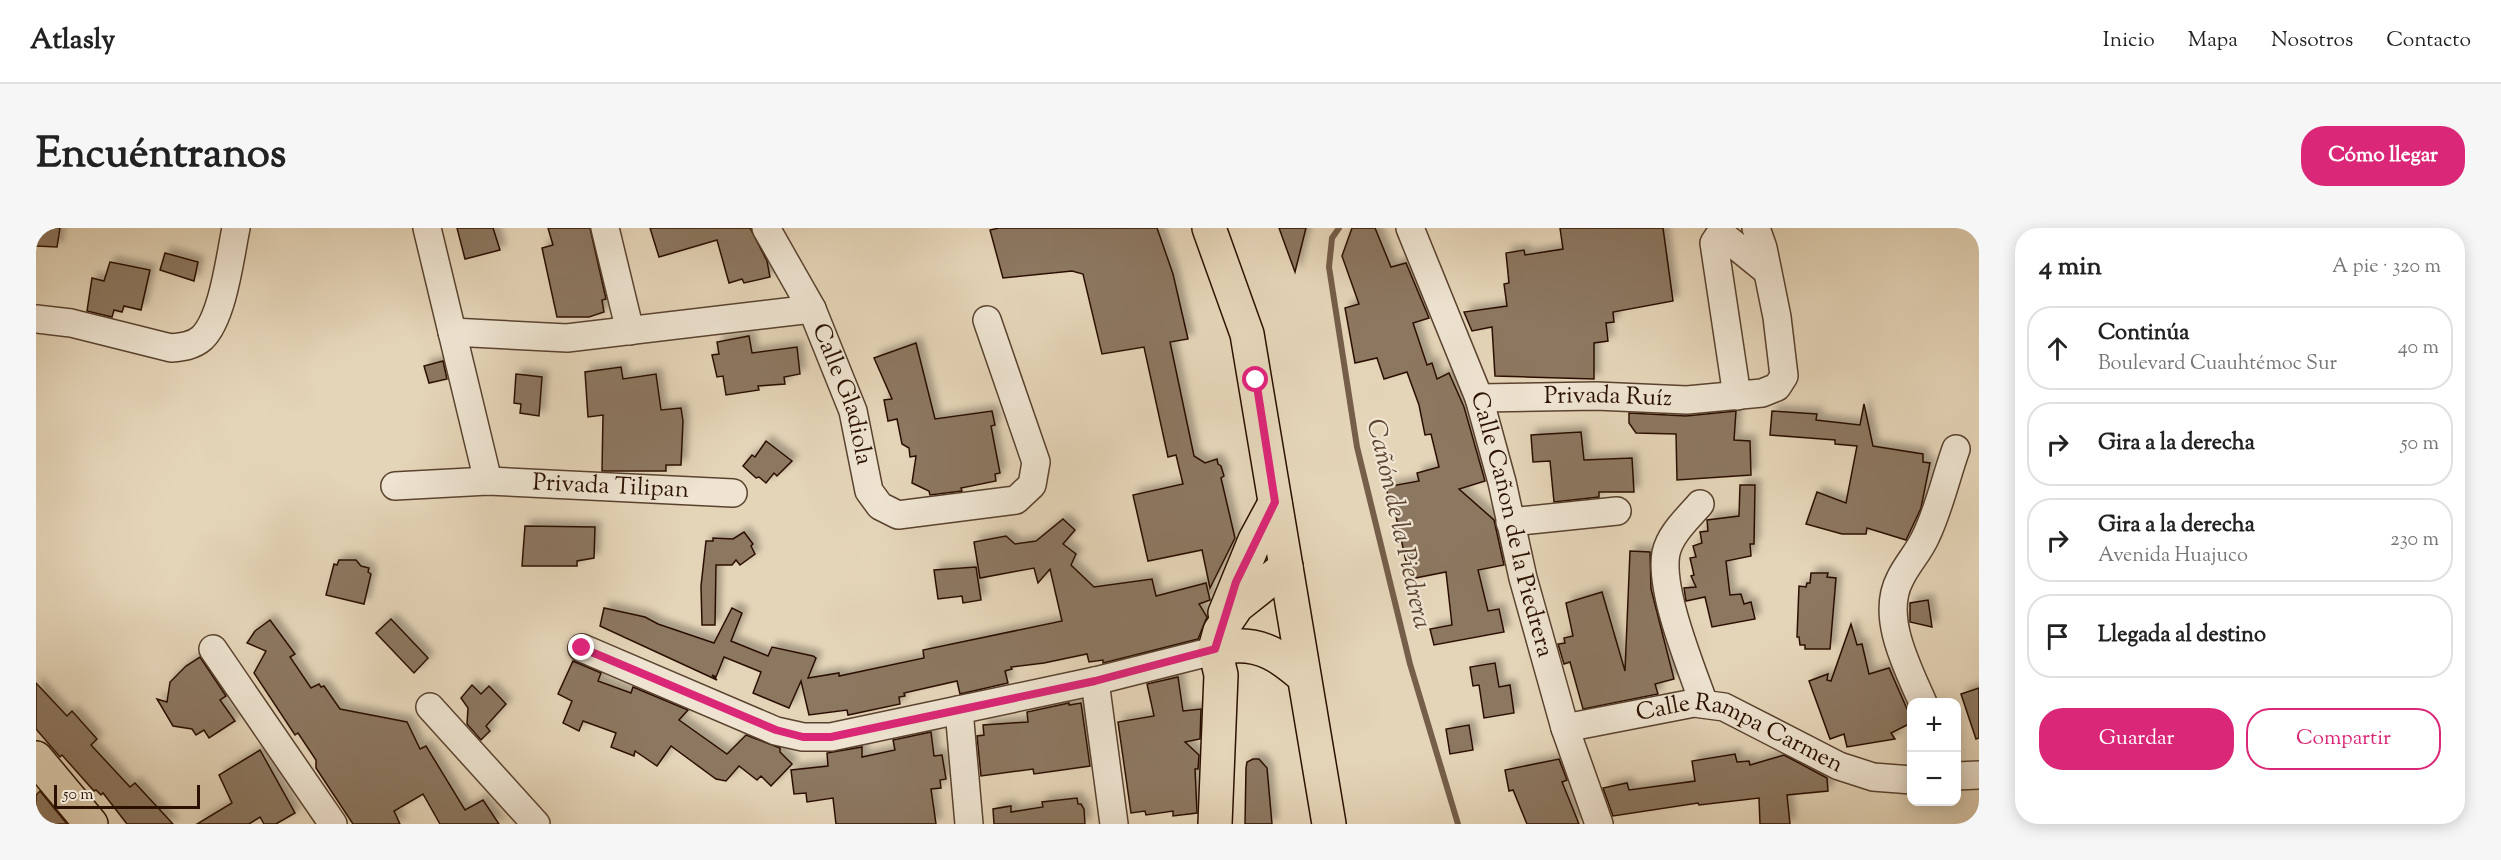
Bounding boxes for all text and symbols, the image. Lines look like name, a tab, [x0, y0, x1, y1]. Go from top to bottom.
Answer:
text: Atlasly	[30, 21, 115, 61]
text: Inicio	[2103, 26, 2155, 56]
text: Mapa	[2188, 26, 2238, 56]
text: Nosotros	[2271, 26, 2353, 56]
text: Contacto	[2386, 26, 2471, 56]
text: Encuéntranos	[36, 126, 286, 186]
button: Cómo llegar	[2301, 126, 2465, 186]
text: 4 min	[2039, 249, 2102, 286]
text: A pie · 320 m	[2332, 253, 2441, 282]
street label: Calle Gladiola	[803, 318, 880, 468]
text: Continúa	[2098, 318, 2189, 350]
icon: ahead	[2041, 332, 2074, 365]
text: 40 m	[2398, 334, 2439, 363]
text: Boulevard Cuauhtémoc Sur	[2098, 350, 2337, 379]
route start	[1242, 366, 1268, 392]
street label: Privada Ruíz	[1544, 379, 1673, 416]
street label: Calle Cañon de la Piedrera	[1461, 388, 1561, 661]
water label: Cañón de la Piedrera	[1356, 415, 1440, 633]
icon: right	[2041, 428, 2074, 461]
text: Gira a la derecha	[2098, 428, 2255, 460]
text: 50 m	[2401, 430, 2439, 459]
street label: Privada Tilipan	[532, 466, 690, 508]
text: Gira a la derecha	[2098, 510, 2255, 542]
icon: right	[2041, 524, 2074, 557]
text: 230 m	[2390, 526, 2439, 555]
text: Avenida Huajuco	[2098, 542, 2248, 571]
icon: arrive	[2041, 620, 2074, 653]
text: Llegada al destino	[2098, 620, 2266, 652]
route end	[568, 634, 594, 660]
street label: Calle Rampa Carmen	[1633, 686, 1849, 782]
map controls	[1907, 698, 1961, 806]
button: +	[1907, 698, 1961, 752]
button: Guardar	[2039, 708, 2234, 770]
button: Compartir	[2246, 708, 2441, 770]
button: −	[1907, 752, 1961, 806]
scale bar	[54, 782, 200, 810]
text: 50 m	[63, 784, 94, 807]

